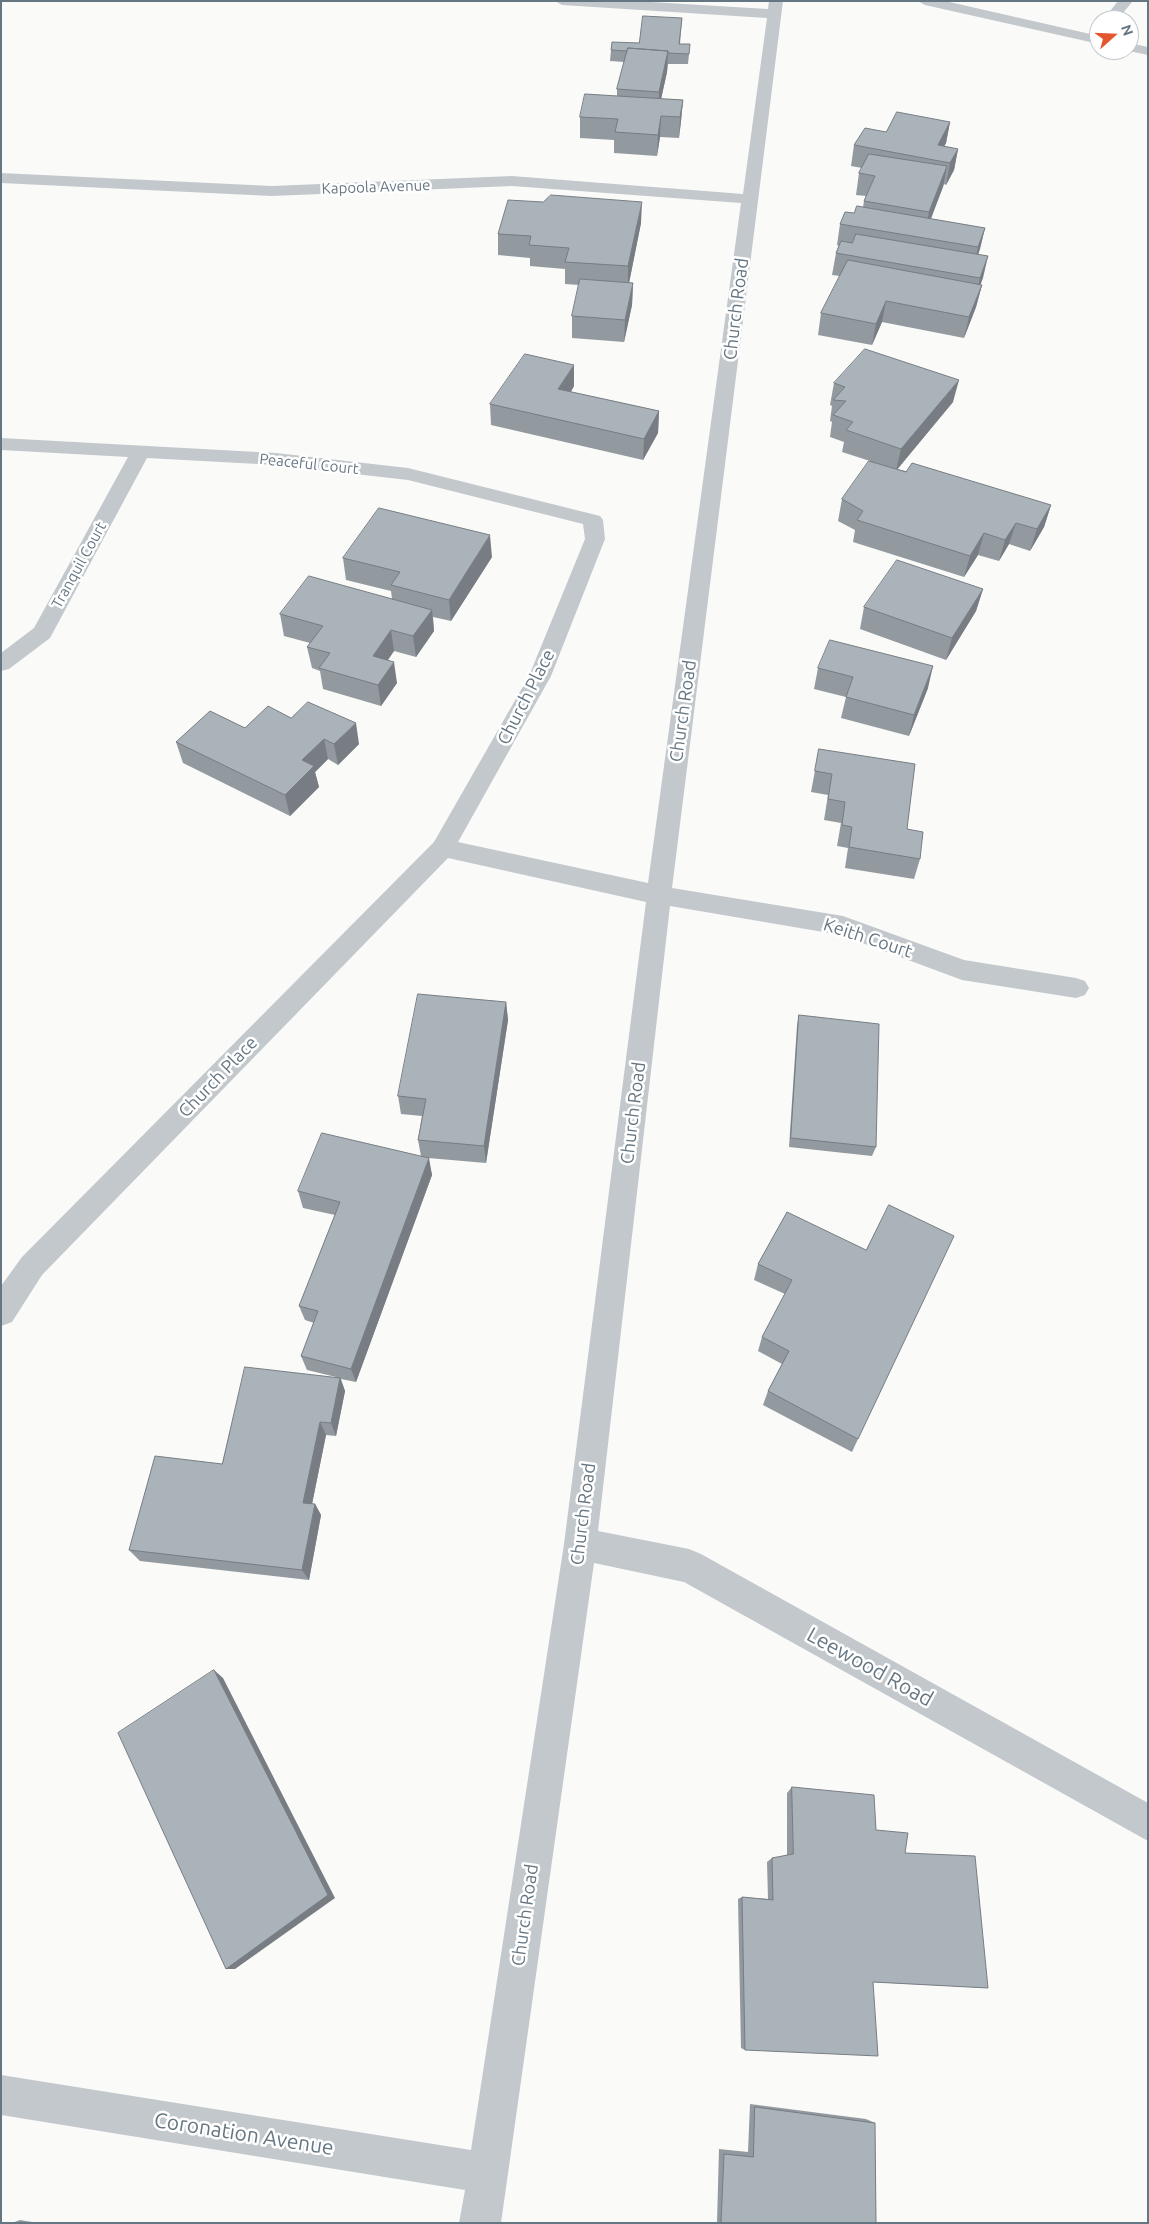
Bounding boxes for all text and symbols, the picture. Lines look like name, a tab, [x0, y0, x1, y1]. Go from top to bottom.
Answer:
north arrow	[1089, 10, 1139, 60]
text: N	[1118, 23, 1136, 38]
street label: Kapoola Avenue	[321, 176, 431, 198]
street label: Church Road	[719, 257, 753, 361]
street label: Peaceful Court	[259, 450, 359, 478]
street label: Tranquil Court	[48, 519, 110, 611]
street label: Church Place	[493, 646, 559, 748]
street label: Church Road	[665, 659, 701, 763]
street label: Keith Court	[821, 913, 915, 963]
street label: Church Place	[174, 1032, 262, 1122]
street label: Church Road	[616, 1061, 650, 1165]
street label: Church Road	[566, 1462, 600, 1566]
street label: Leewood Road	[803, 1622, 937, 1712]
street label: Church Road	[507, 1863, 543, 1967]
street label: Coronation Avenue	[152, 2107, 336, 2161]

